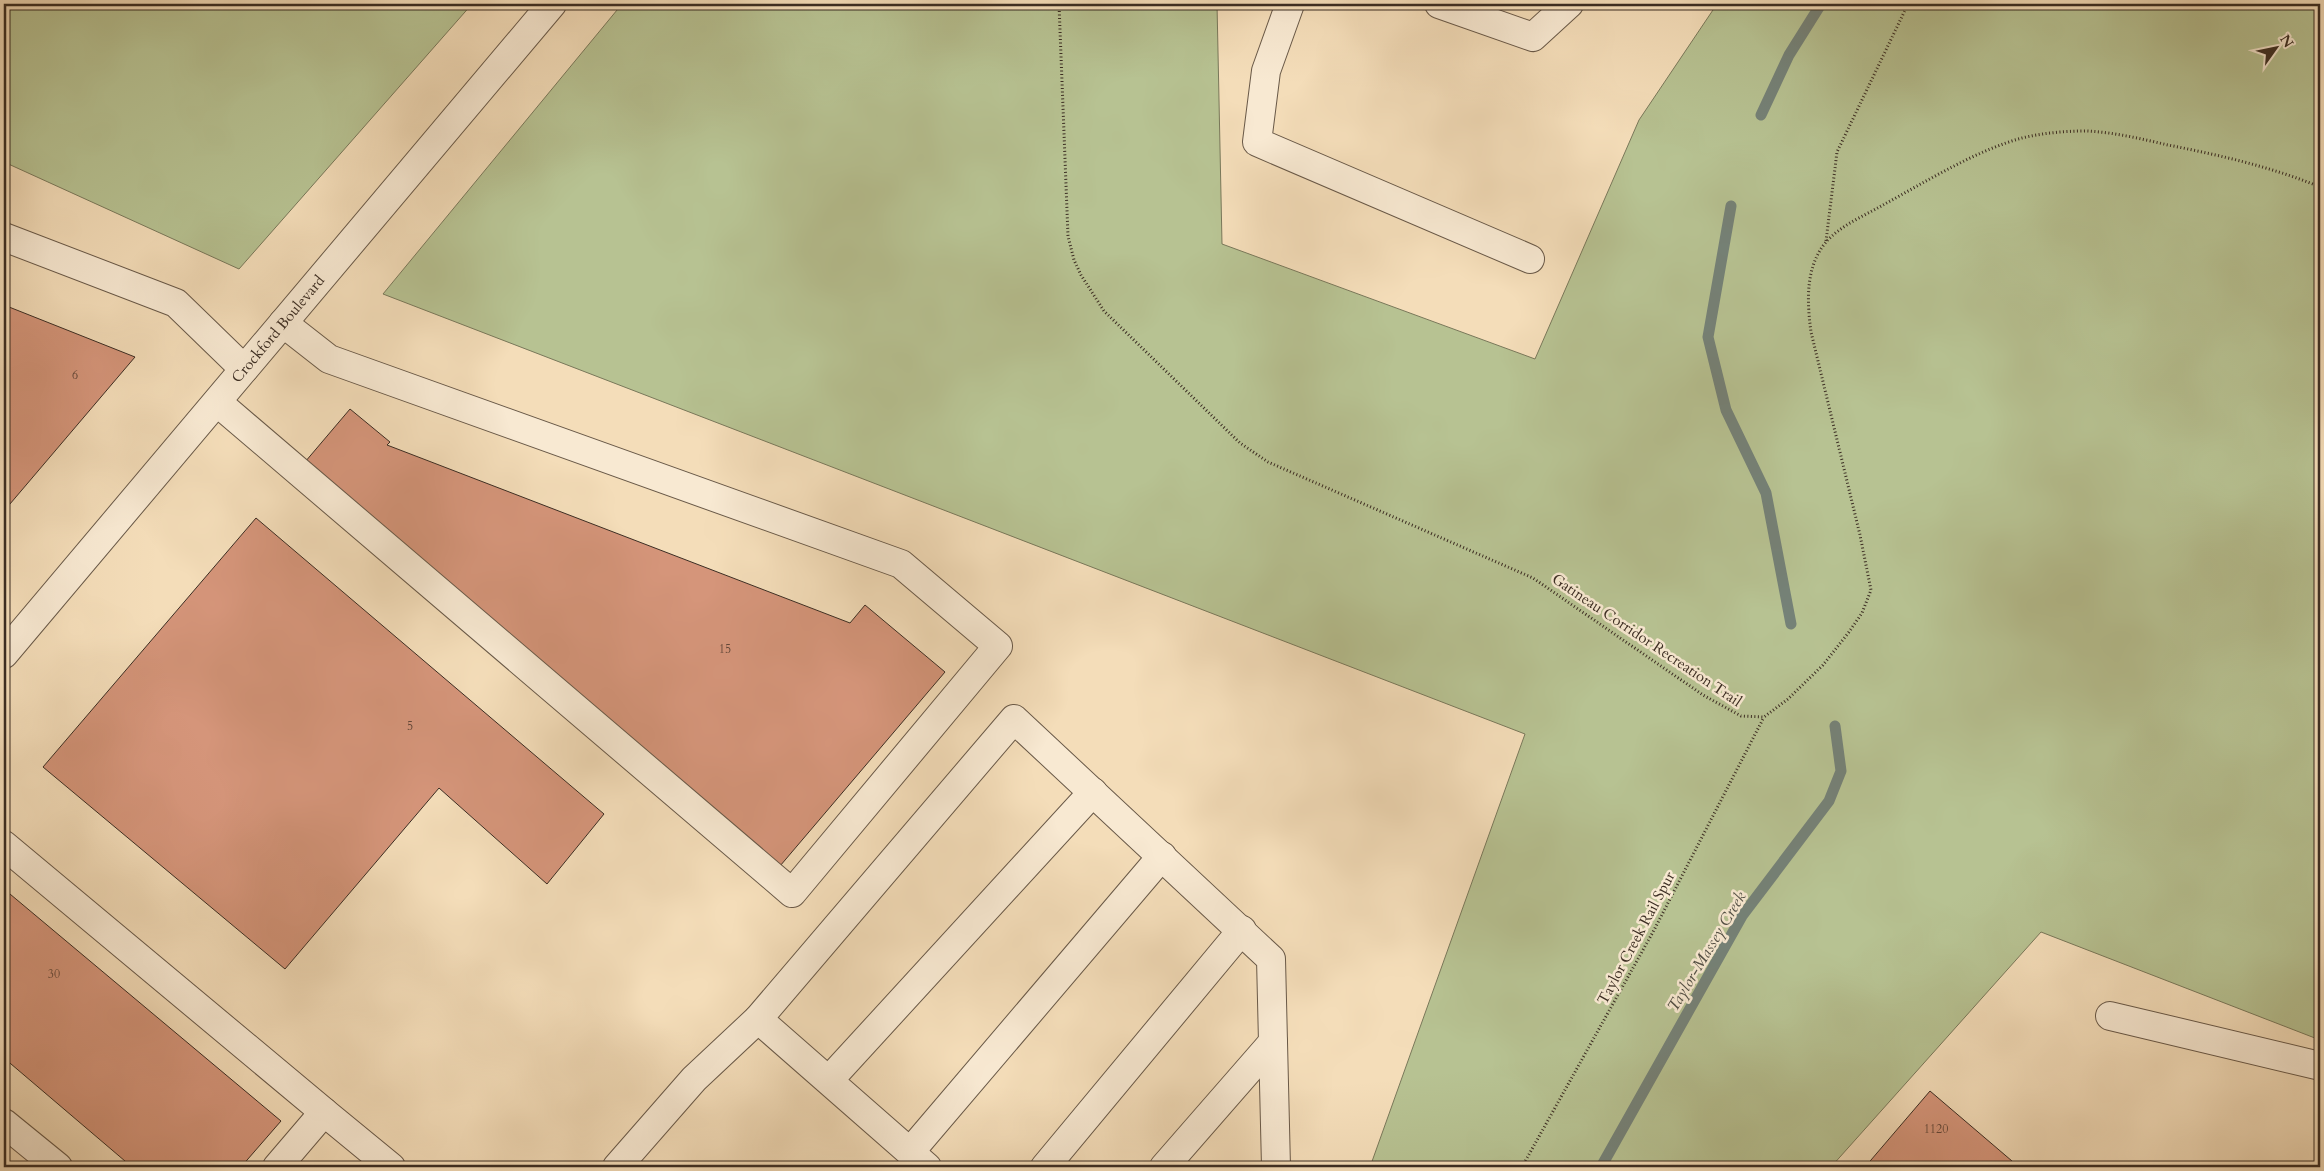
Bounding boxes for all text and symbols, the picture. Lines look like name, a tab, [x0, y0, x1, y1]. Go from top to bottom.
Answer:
north arrow	[2252, 22, 2302, 72]
text: N	[2275, 31, 2298, 51]
street label: Crockford Boulevard	[227, 271, 329, 387]
house number: 6	[72, 367, 78, 383]
street label: Gatineau Corridor Recreation Trail	[1548, 569, 1746, 711]
house number: 15	[719, 641, 731, 657]
house number: 5	[407, 718, 413, 734]
street label: Taylor Creek Rail Spur	[1593, 868, 1680, 1008]
water label: Taylor-Massey Creek	[1662, 887, 1751, 1016]
house number: 30	[48, 966, 60, 982]
house number: 1120	[1924, 1121, 1948, 1137]

